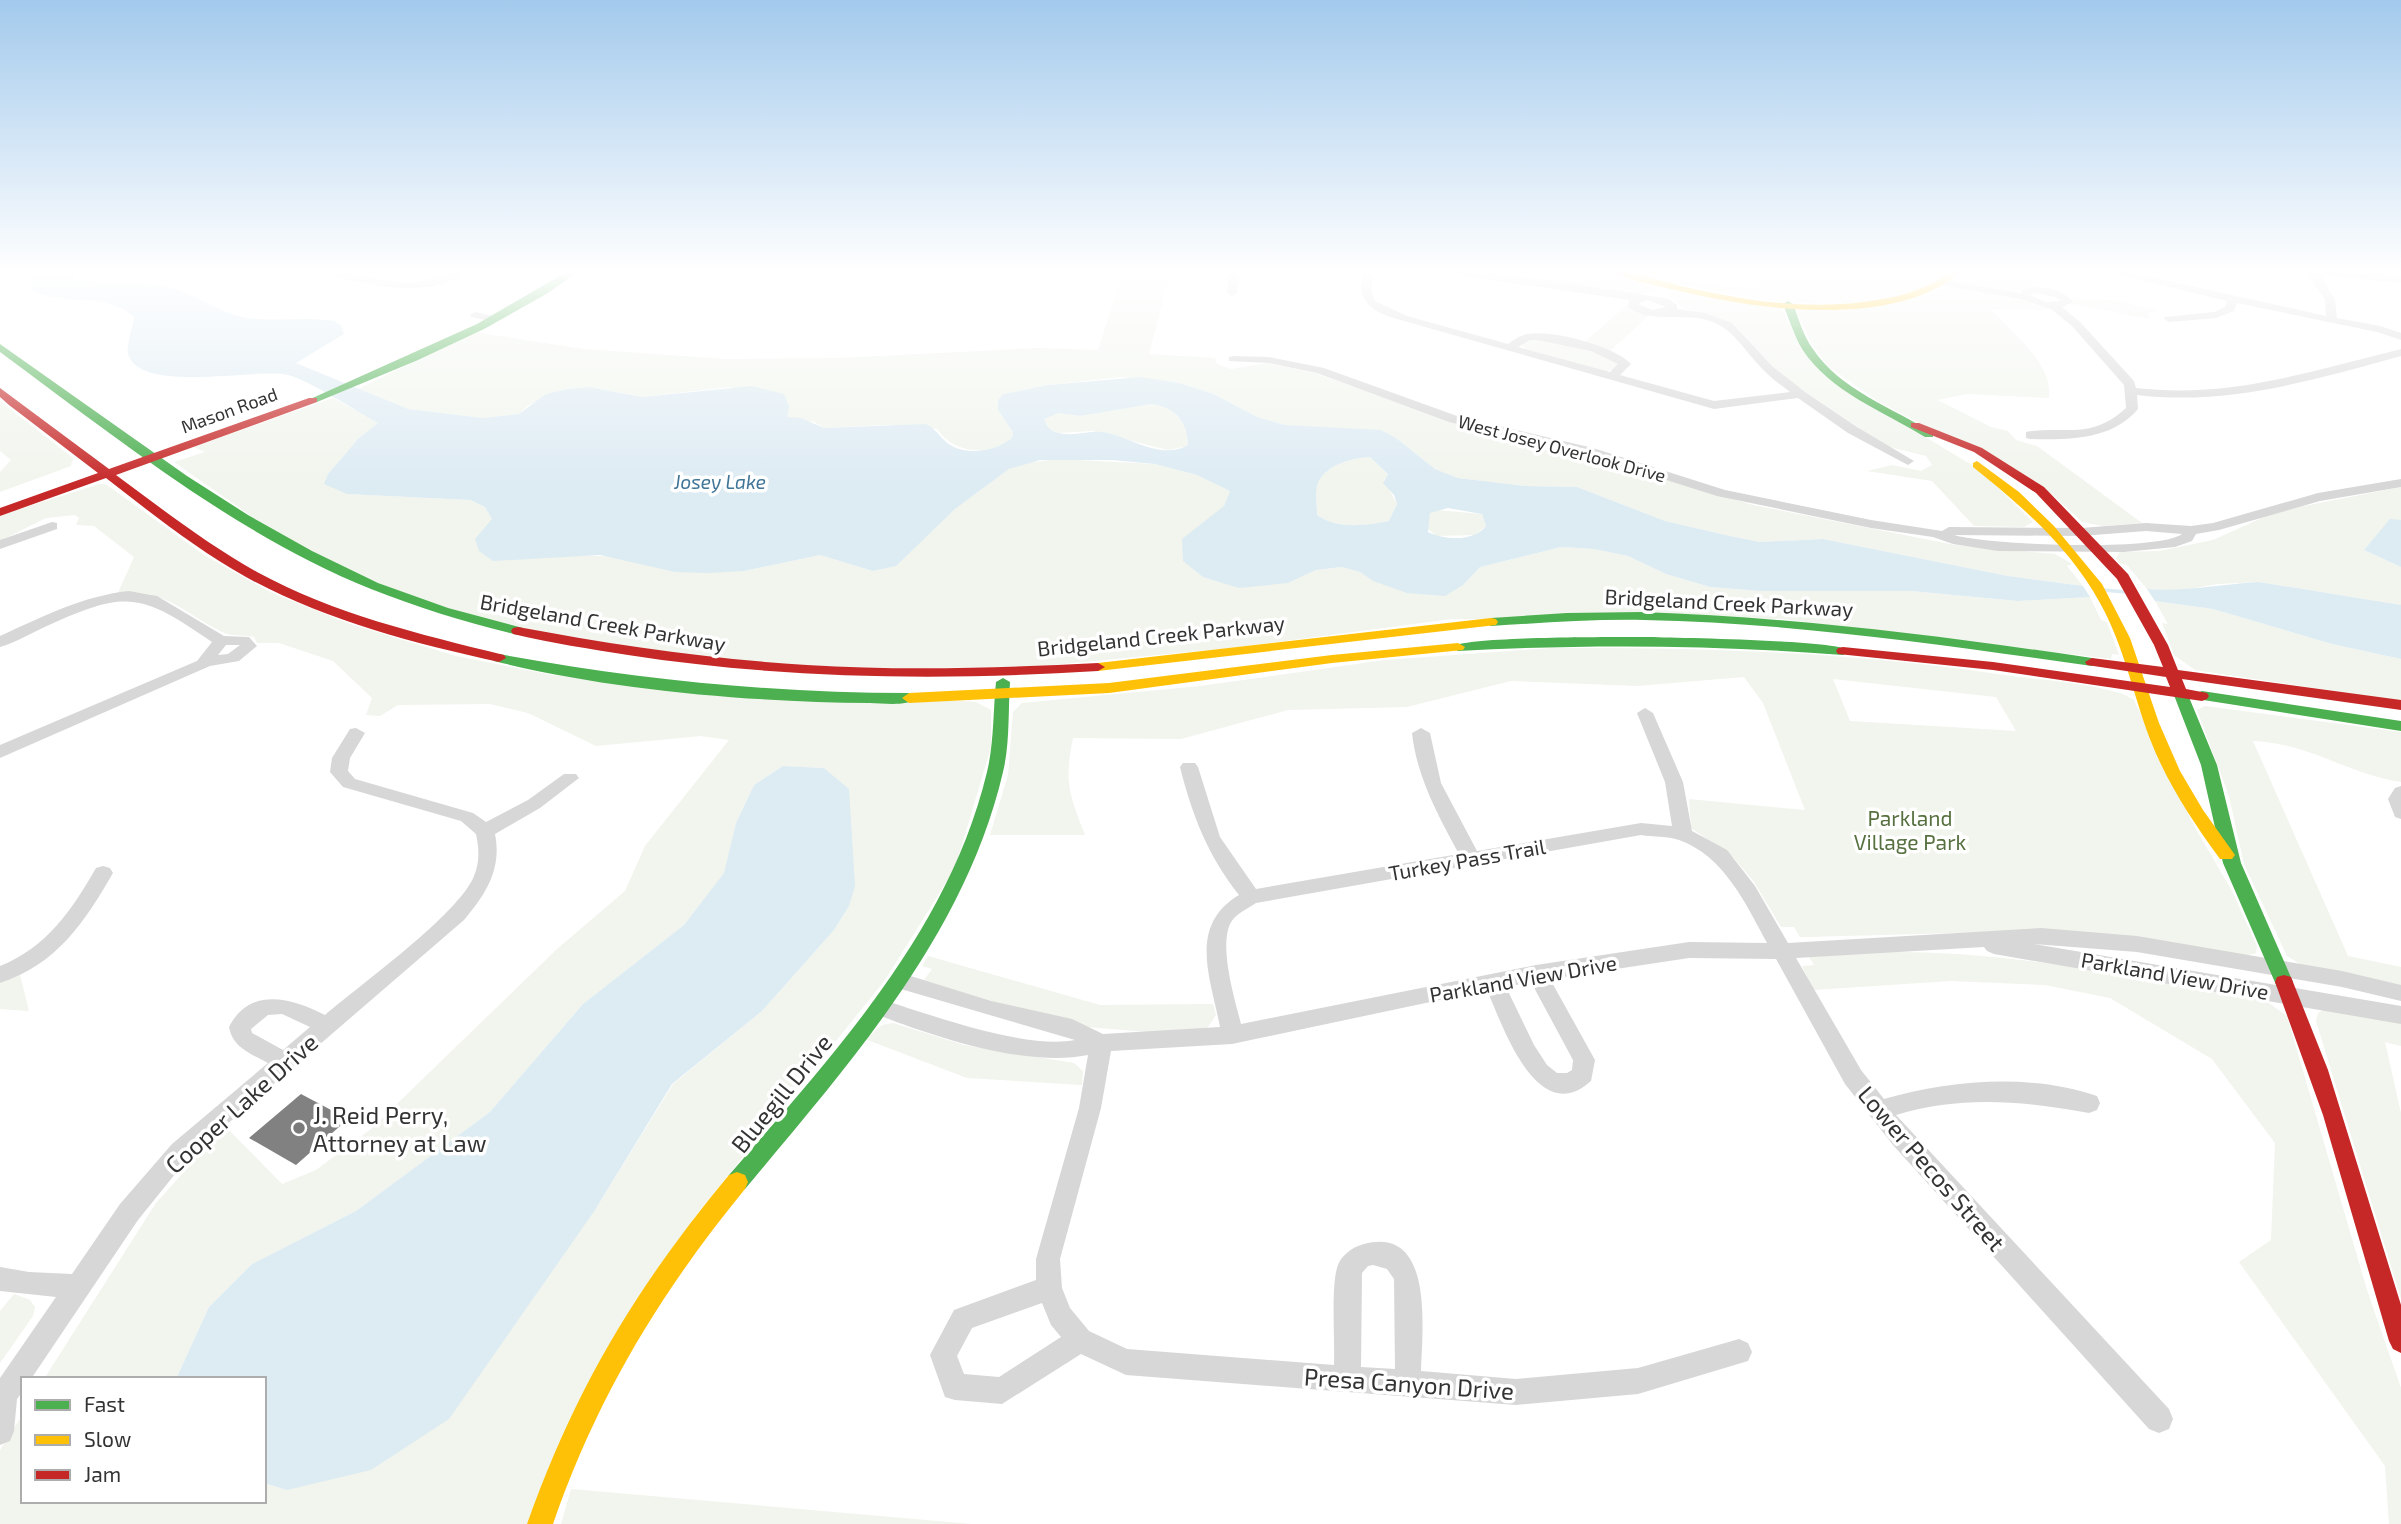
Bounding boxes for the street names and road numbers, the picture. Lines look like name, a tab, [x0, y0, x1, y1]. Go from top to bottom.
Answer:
street label: Mason Road	[178, 382, 280, 438]
street label: West Josey Overlook Drive	[1456, 410, 1668, 486]
street label: Bridgeland Creek Parkway	[1604, 583, 1854, 621]
street label: Bridgeland Creek Parkway	[478, 588, 728, 656]
street label: Bridgeland Creek Parkway	[1036, 610, 1286, 660]
street label: Turkey Pass Trail	[1387, 833, 1548, 885]
street label: Parkland View Drive	[2079, 946, 2271, 1004]
street label: Parkland View Drive	[1427, 949, 1619, 1007]
street label: Cooper Lake Drive	[159, 1027, 323, 1179]
street label: Bluegill Drive	[724, 1028, 838, 1158]
street label: Lower Pecos Street	[1852, 1080, 2012, 1256]
street label: Presa Canyon Drive	[1303, 1361, 1515, 1405]

